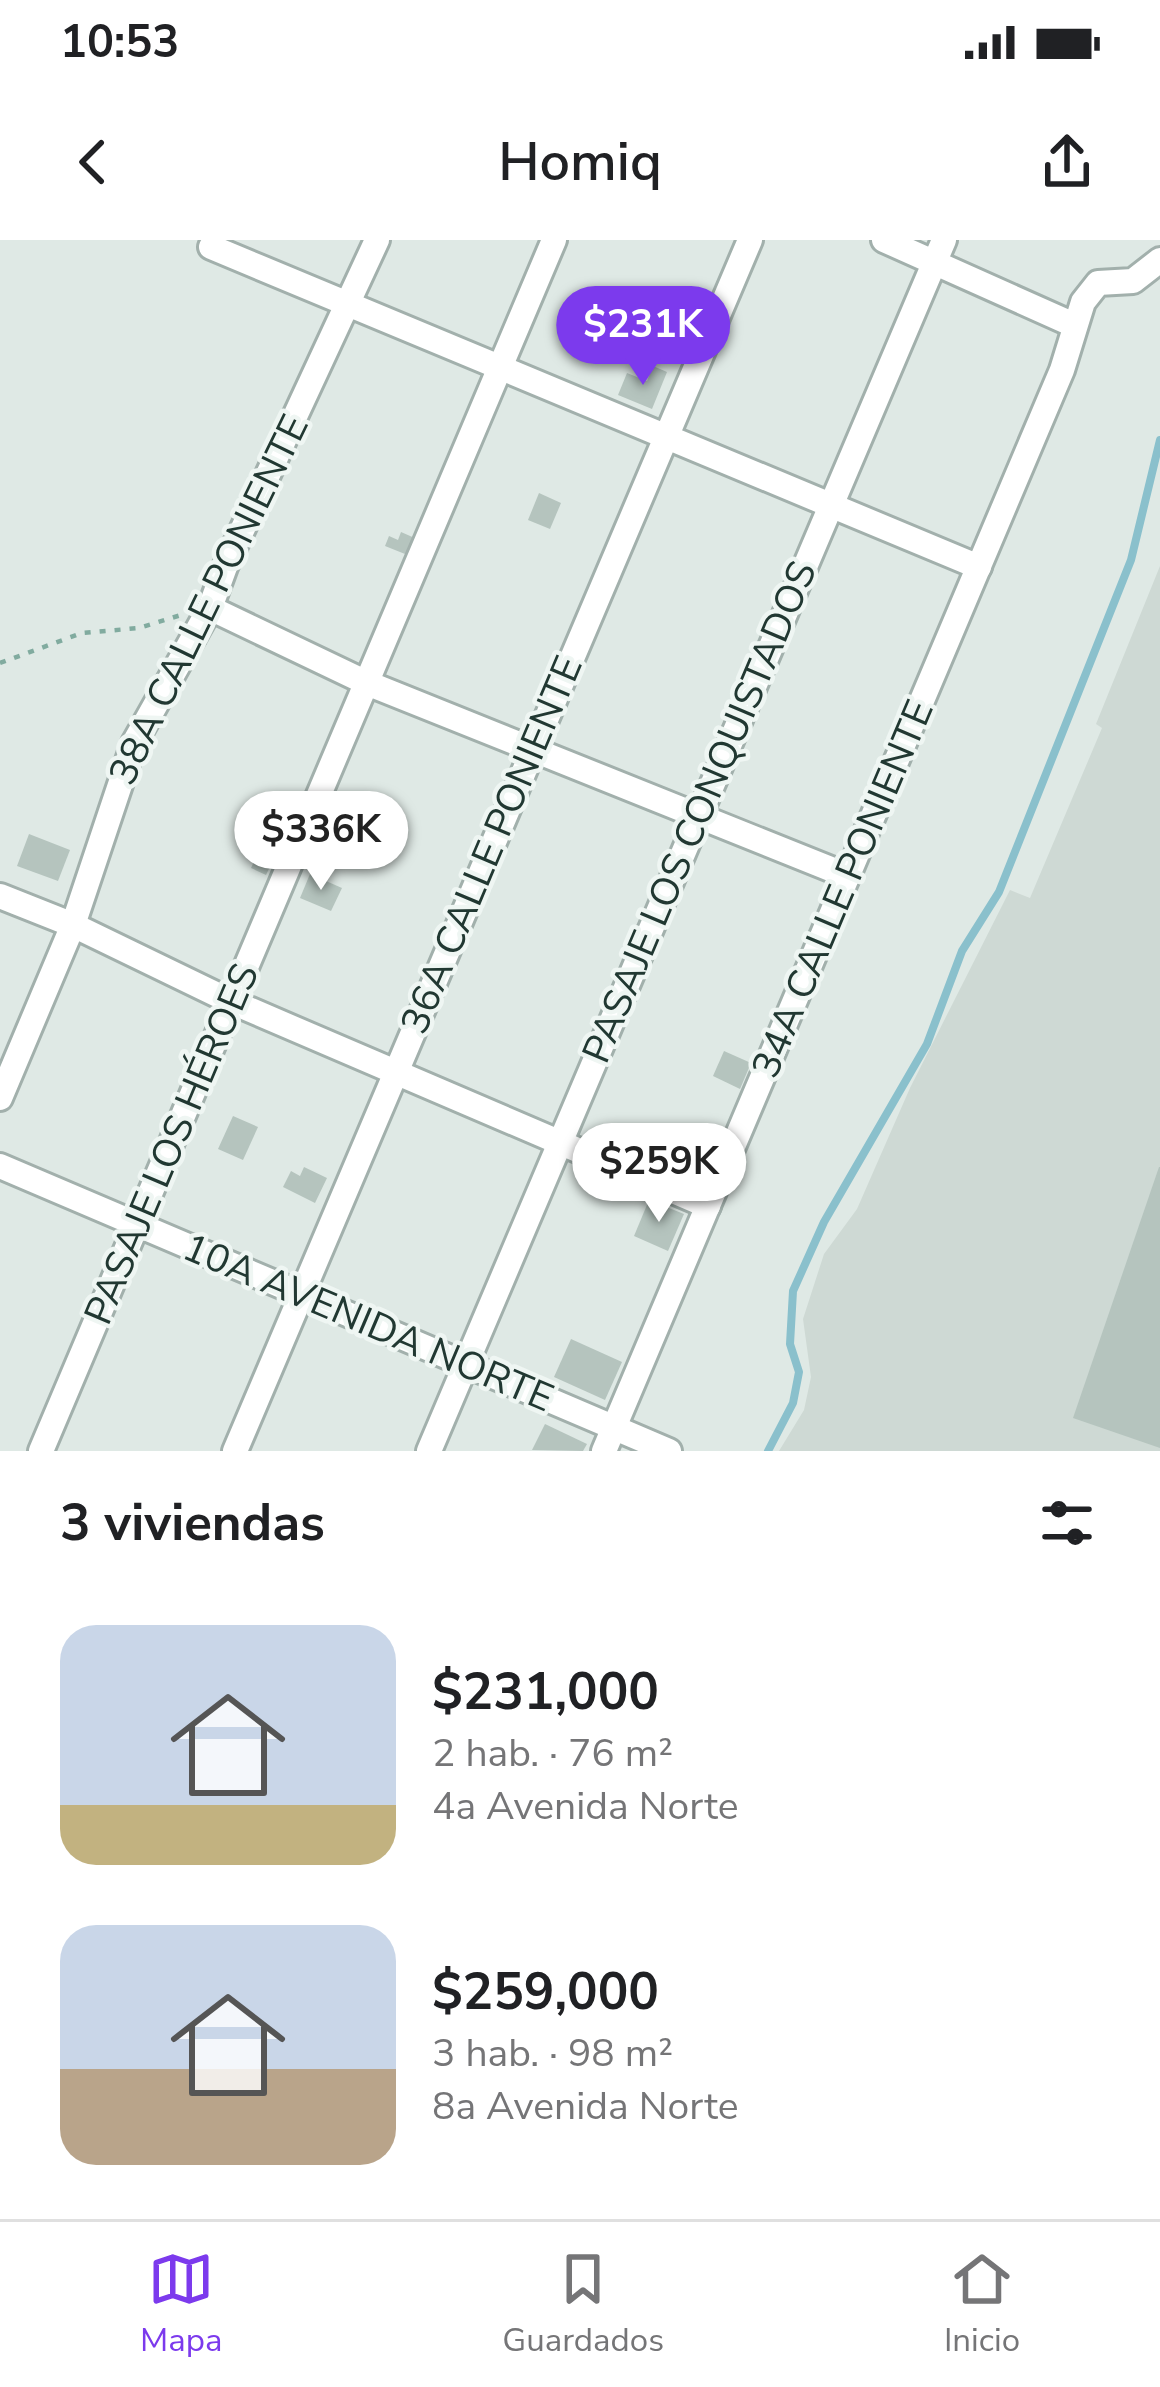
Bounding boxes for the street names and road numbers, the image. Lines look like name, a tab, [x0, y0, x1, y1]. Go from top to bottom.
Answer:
street label: 38A CALLE PONIENTE	[96, 406, 322, 794]
street label: PASAJE LOS CONQUISTADOS	[570, 553, 830, 1071]
street label: 36A CALLE PONIENTE	[388, 648, 596, 1042]
street label: 34A CALLE PONIENTE	[739, 692, 947, 1086]
street label: PASAJE LOS HÉROES	[72, 956, 272, 1332]
street label: 10A AVENIDA NORTE	[175, 1221, 561, 1425]

